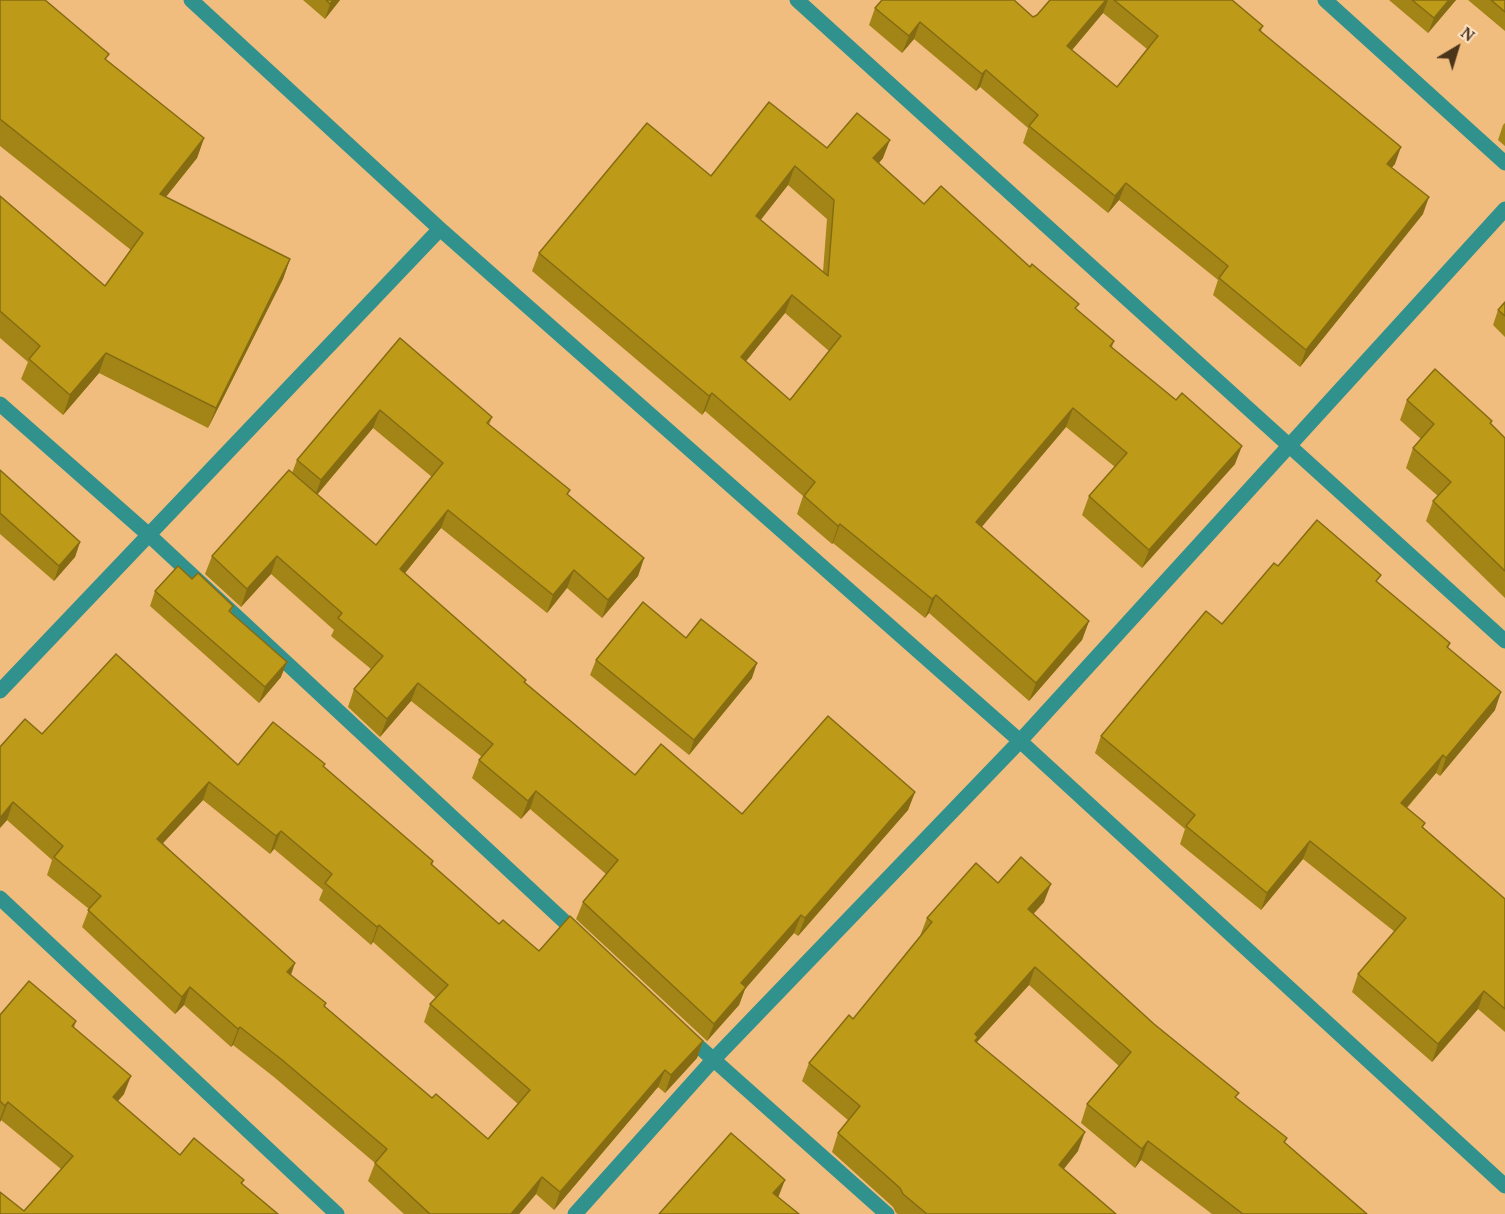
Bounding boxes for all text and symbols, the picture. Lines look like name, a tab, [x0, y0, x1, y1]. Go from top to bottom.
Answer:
north arrow	[1427, 18, 1487, 78]
text: N	[1457, 21, 1480, 46]

